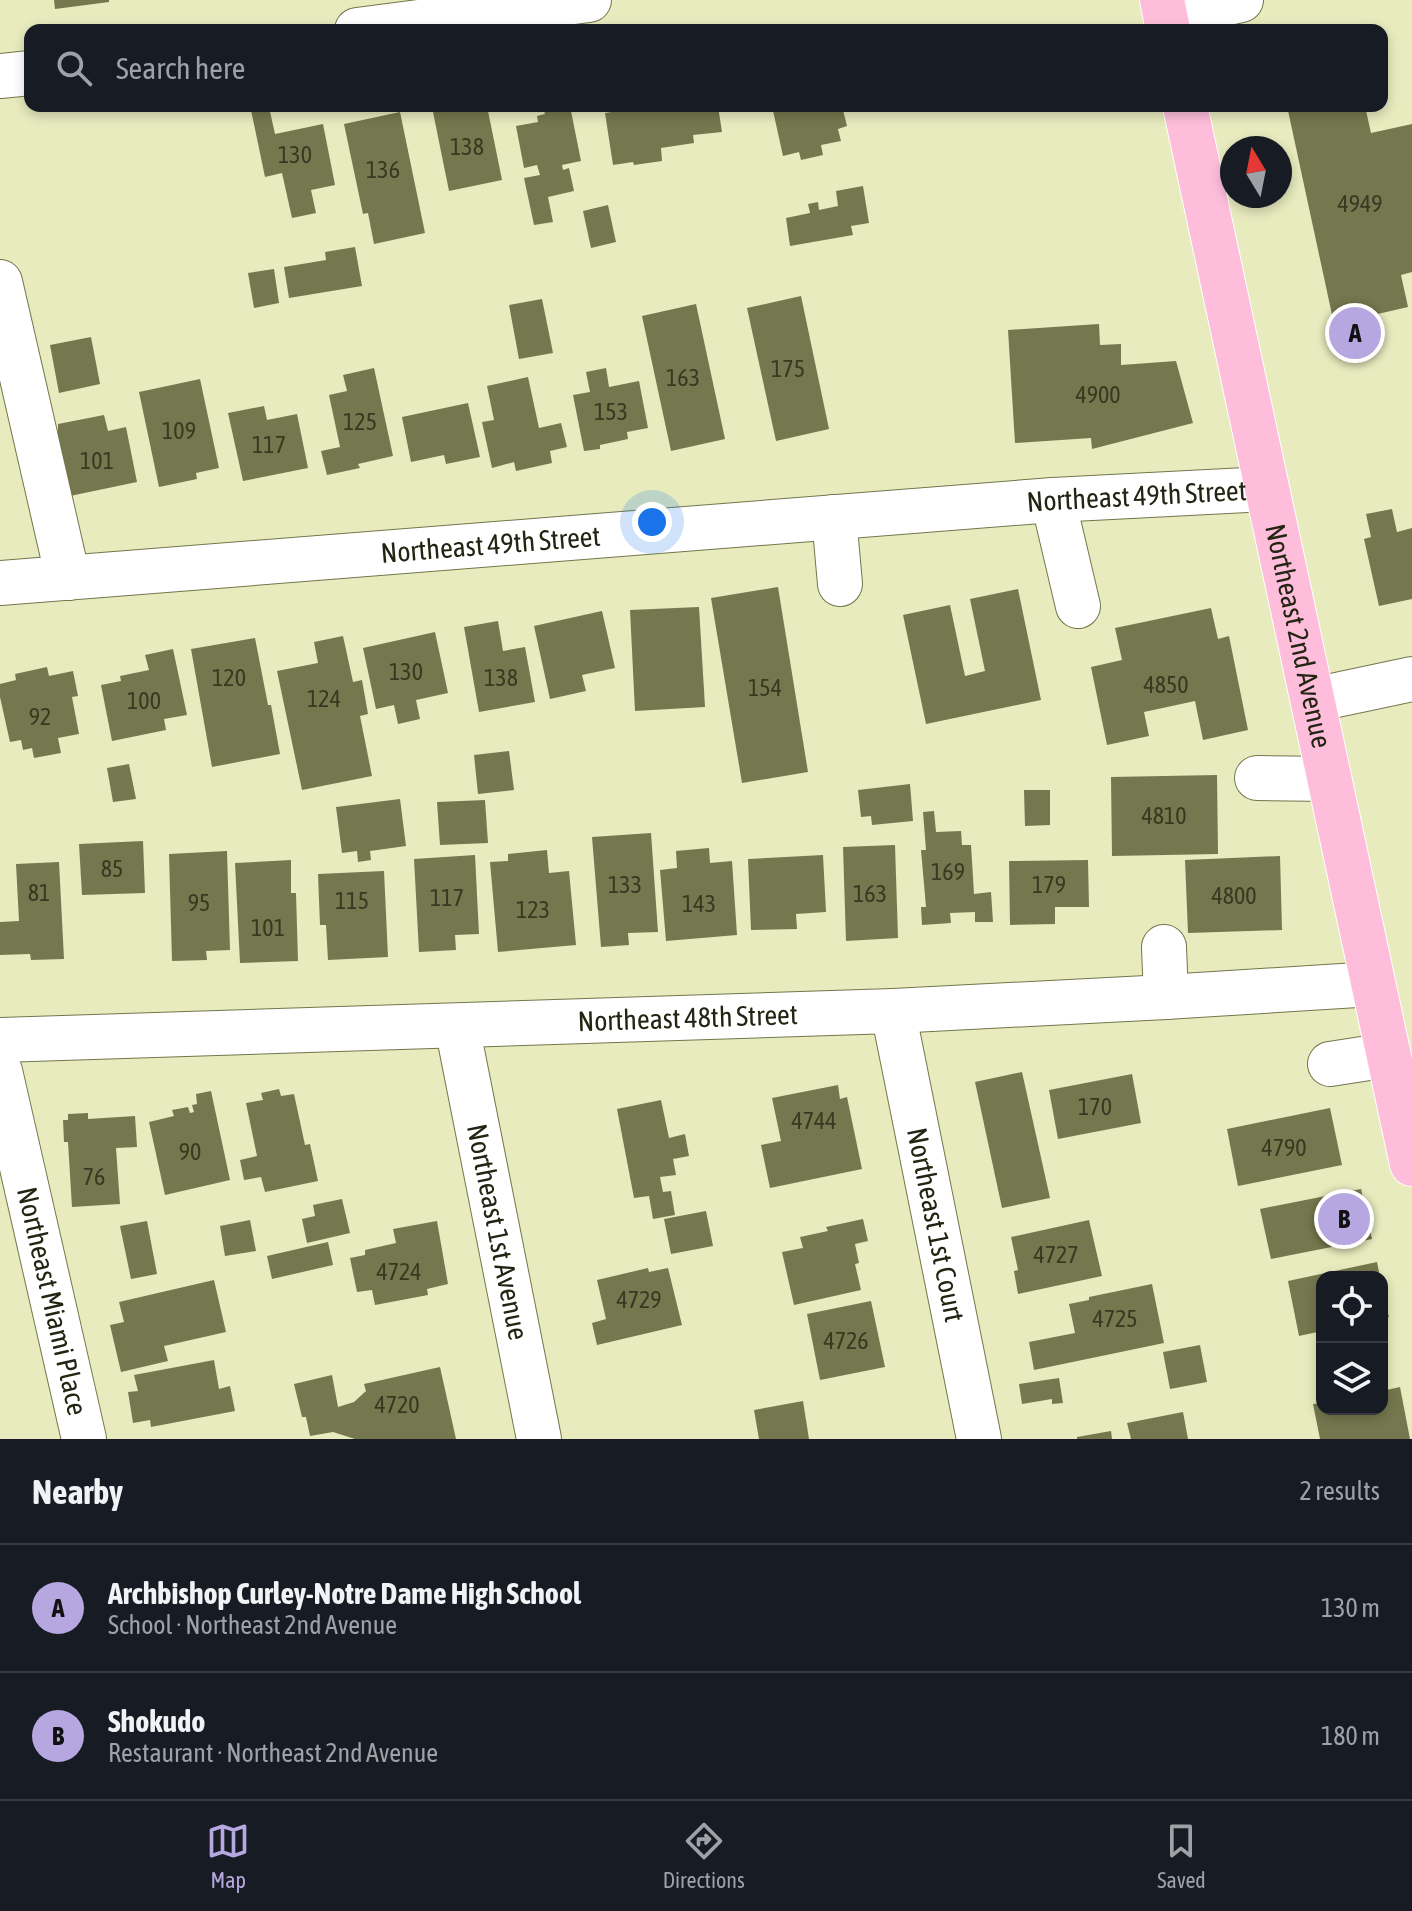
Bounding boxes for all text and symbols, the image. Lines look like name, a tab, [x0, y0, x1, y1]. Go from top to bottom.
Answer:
search box	[24, 24, 1388, 112]
icon: search	[52, 46, 96, 90]
text: Search here	[116, 51, 245, 85]
house number: 138	[450, 133, 484, 160]
north arrow	[1220, 136, 1292, 208]
house number: 130	[278, 141, 312, 168]
house number: 136	[366, 156, 400, 183]
house number: 4949	[1337, 190, 1383, 217]
pin: A	[1329, 303, 1381, 363]
house number: 175	[771, 355, 805, 382]
house number: 163	[666, 364, 700, 391]
house number: 4900	[1075, 381, 1121, 408]
house number: 153	[594, 398, 628, 425]
house number: 125	[343, 408, 377, 435]
house number: 109	[162, 417, 196, 444]
house number: 117	[252, 431, 286, 458]
house number: 101	[80, 447, 114, 474]
street label: Northeast 49th Street	[1025, 474, 1247, 518]
your location	[632, 502, 672, 542]
street label: Northeast 49th Street	[379, 520, 602, 569]
street label: Northeast 2nd Avenue	[1259, 521, 1338, 751]
house number: 130	[389, 658, 423, 685]
house number: 120	[212, 664, 246, 691]
house number: 138	[484, 664, 518, 691]
house number: 4850	[1143, 671, 1189, 698]
house number: 154	[748, 674, 782, 701]
house number: 124	[307, 685, 341, 712]
house number: 100	[127, 687, 161, 714]
house number: 92	[29, 703, 51, 730]
house number: 4810	[1141, 802, 1187, 829]
house number: 85	[101, 855, 123, 882]
house number: 169	[931, 858, 965, 885]
house number: 133	[608, 871, 642, 898]
house number: 179	[1032, 871, 1066, 898]
house number: 81	[28, 879, 50, 906]
house number: 163	[853, 880, 887, 907]
house number: 4800	[1211, 882, 1257, 909]
house number: 117	[430, 884, 464, 911]
house number: 115	[335, 887, 369, 914]
house number: 95	[188, 889, 210, 916]
house number: 143	[682, 890, 716, 917]
house number: 123	[516, 896, 550, 923]
house number: 101	[251, 914, 285, 941]
street label: Northeast 48th Street	[577, 998, 798, 1037]
house number: 170	[1078, 1093, 1112, 1120]
house number: 4744	[791, 1107, 837, 1134]
street label: Northeast 1st Avenue	[461, 1121, 535, 1343]
street label: Northeast 1st Court	[901, 1125, 971, 1325]
house number: 4790	[1261, 1134, 1307, 1161]
house number: 90	[179, 1138, 201, 1165]
house number: 76	[83, 1163, 105, 1190]
street label: Northeast Miami Place	[11, 1184, 94, 1418]
pin: B	[1318, 1189, 1370, 1249]
house number: 4727	[1033, 1241, 1079, 1268]
house number: 4724	[376, 1258, 422, 1285]
map controls	[1316, 1271, 1388, 1415]
button: locate	[1316, 1271, 1388, 1343]
house number: 4729	[616, 1286, 662, 1313]
house number: 4725	[1092, 1305, 1138, 1332]
house number: 4726	[823, 1327, 869, 1354]
button: layers	[1316, 1343, 1388, 1415]
house number: 4720	[374, 1391, 420, 1418]
text: Nearby	[32, 1472, 123, 1511]
text: 2 results	[1299, 1476, 1380, 1506]
text: Archbishop Curley-Notre Dame High School	[108, 1576, 581, 1610]
text: A	[52, 1593, 64, 1623]
text: 130 m	[1321, 1593, 1380, 1623]
text: School · Northeast 2nd Avenue	[108, 1610, 397, 1640]
text: Shokudo	[108, 1704, 205, 1738]
text: B	[52, 1721, 64, 1751]
text: 180 m	[1321, 1721, 1380, 1751]
text: Restaurant · Northeast 2nd Avenue	[108, 1738, 438, 1768]
tab: Map	[206, 1819, 250, 1893]
tab: Directions	[663, 1819, 745, 1893]
tab: Saved	[1157, 1819, 1206, 1893]

